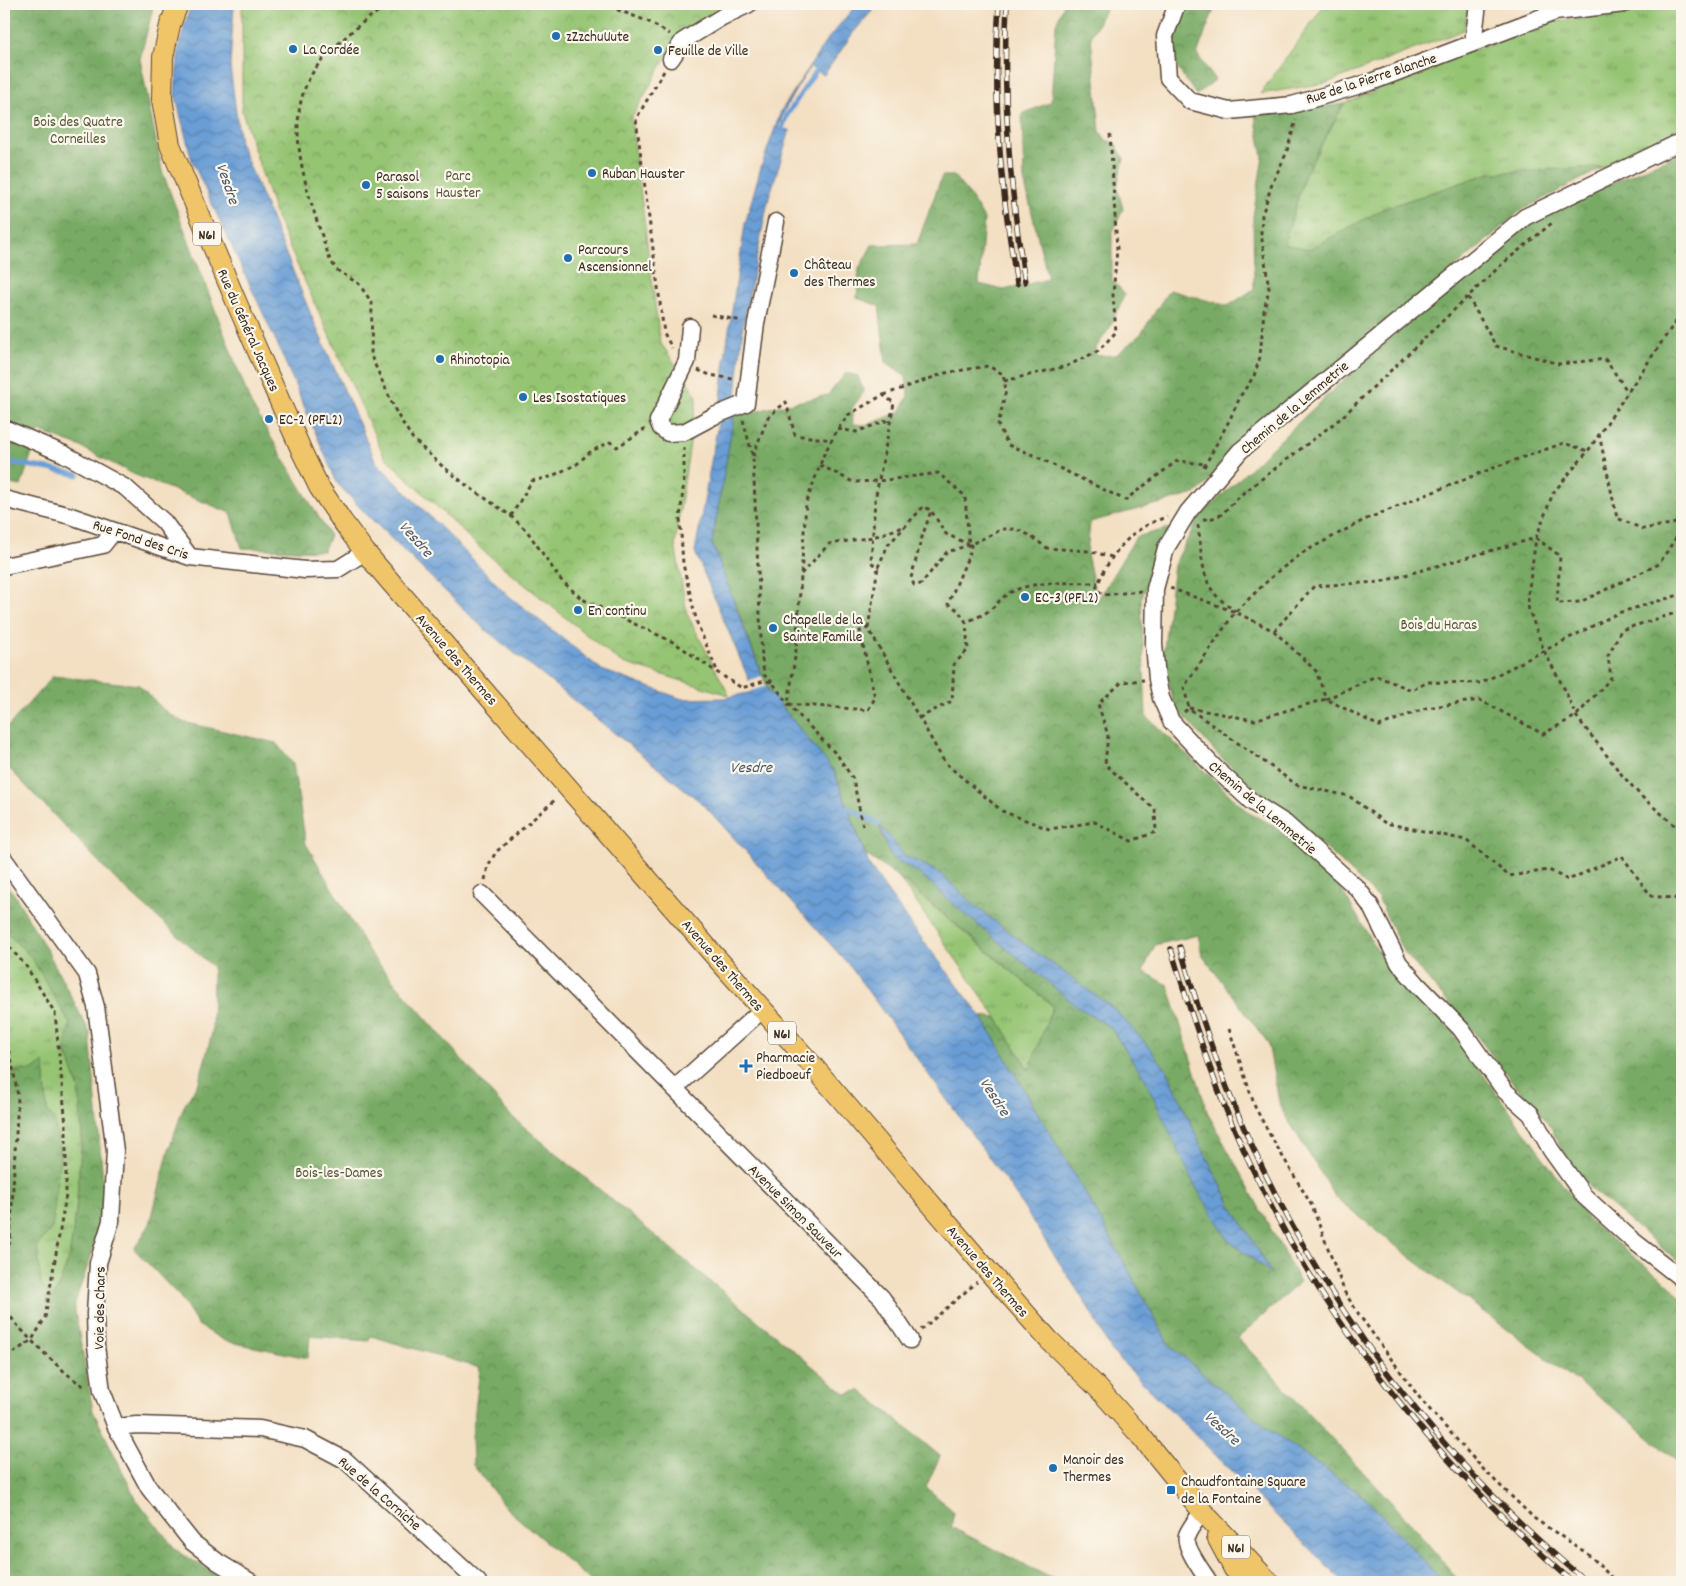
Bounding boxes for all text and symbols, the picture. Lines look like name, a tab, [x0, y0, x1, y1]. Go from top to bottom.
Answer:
place label: zZzchuUute	[566, 27, 630, 49]
marker: zZzchuUute	[550, 30, 562, 42]
place label: La Cordée	[303, 40, 360, 62]
place label: Feuille de Ville	[668, 41, 749, 63]
marker: La Cordée	[287, 43, 299, 55]
marker: Feuille de Ville	[652, 44, 664, 56]
street label: Rue de la Pierre Blanche	[1303, 48, 1440, 111]
park label: Bois des Quatre Corneilles	[33, 112, 123, 151]
water label: Vesdre	[209, 160, 245, 208]
place label: Ruban Hauster	[602, 164, 685, 186]
park label: Parc Hauster	[435, 166, 481, 205]
place label: Parasol 5 saisons	[376, 167, 429, 206]
marker: Ruban Hauster	[586, 167, 598, 179]
marker: Parasol 5 saisons	[360, 179, 372, 191]
road number: N61	[193, 222, 221, 245]
place label: Parcours Ascensionnel	[578, 240, 652, 279]
marker: Parcours Ascensionnel	[562, 252, 574, 264]
place label: Château des Thermes	[804, 255, 876, 294]
street label: Rue du Général Jacques	[210, 266, 284, 396]
marker: Château des Thermes	[788, 267, 800, 279]
place label: Rhinotopia	[450, 350, 510, 372]
marker: Rhinotopia	[434, 353, 446, 365]
street label: Chemin de la Lemmetrie	[1236, 356, 1355, 461]
place label: Les Isostatiques	[533, 388, 626, 410]
marker: Les Isostatiques	[517, 391, 529, 403]
place label: EC-2 (PFL2)	[279, 410, 342, 432]
marker: EC-2 (PFL2)	[263, 413, 275, 425]
street label: Rue Fond des Cris	[89, 515, 191, 567]
water label: Vesdre	[393, 516, 438, 564]
place label: EC-3 (PFL2)	[1035, 588, 1098, 610]
marker: EC-3 (PFL2)	[1019, 591, 1031, 603]
place label: En continu	[588, 601, 647, 623]
marker: En continu	[572, 604, 584, 616]
street label: Avenue des Thermes	[409, 609, 502, 711]
place label: Chapelle de la Sainte Famille	[783, 610, 864, 649]
park label: Bois du Haras	[1401, 615, 1477, 637]
marker: Chapelle de la Sainte Famille	[767, 622, 779, 634]
street label: Chemin de la Lemmetrie	[1203, 756, 1321, 861]
water label: Vesdre	[730, 757, 773, 780]
street label: Avenue des Thermes	[675, 915, 768, 1017]
road number: N61	[768, 1021, 796, 1044]
place label: Pharmacie Piedboeuf	[756, 1048, 815, 1087]
marker: Pharmacie Piedboeuf	[740, 1060, 752, 1072]
water label: Vesdre	[973, 1074, 1015, 1122]
street label: Avenue Simon Sauveur	[742, 1160, 847, 1265]
park label: Bois-les-Dames	[295, 1163, 383, 1185]
street label: Avenue des Thermes	[940, 1221, 1033, 1323]
street label: Voie des Chars	[89, 1266, 113, 1350]
water label: Vesdre	[1198, 1406, 1245, 1452]
place label: Manoir des Thermes	[1063, 1450, 1124, 1489]
street label: Rue de la Corniche	[332, 1452, 425, 1537]
marker: Manoir des Thermes	[1047, 1462, 1059, 1474]
place label: Chaudfontaine Square de la Fontaine	[1181, 1472, 1306, 1511]
marker: Chaudfontaine Square de la Fontaine	[1165, 1484, 1177, 1496]
road number: N61	[1222, 1535, 1250, 1558]

